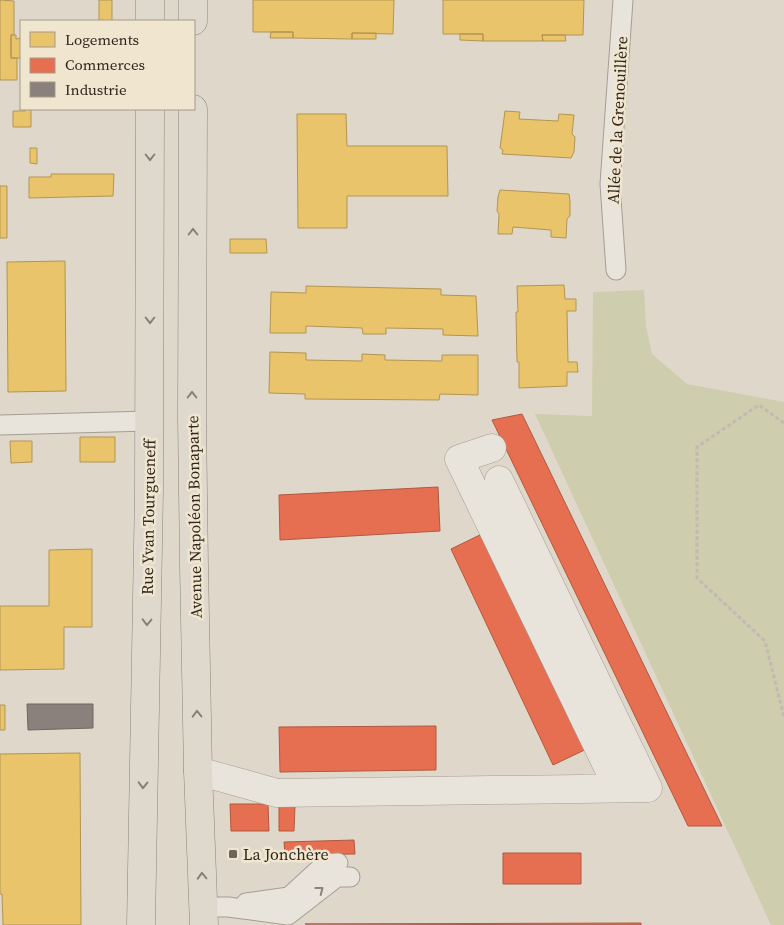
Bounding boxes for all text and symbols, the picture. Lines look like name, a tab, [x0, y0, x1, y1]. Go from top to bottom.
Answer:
legend	[20, 20, 195, 110]
text: Logements	[65, 29, 139, 50]
street label: Allée de la Grenouillère	[602, 35, 632, 205]
text: Commerces	[65, 54, 145, 75]
text: Industrie	[65, 79, 127, 100]
one-way arrow	[145, 154, 155, 162]
one-way arrow	[188, 228, 198, 236]
one-way arrow	[145, 316, 155, 324]
one-way arrow	[187, 391, 197, 398]
street label: Avenue Napoléon Bonaparte	[181, 415, 207, 619]
street label: Rue Yvan Tourgueneff	[136, 437, 160, 595]
one-way arrow	[142, 619, 152, 627]
one-way arrow	[192, 710, 202, 718]
one-way arrow	[138, 781, 149, 789]
place label: La Jonchère	[243, 843, 329, 865]
marker: La Jonchère	[227, 848, 239, 860]
one-way arrow	[197, 872, 208, 880]
one-way arrow	[314, 887, 324, 896]

